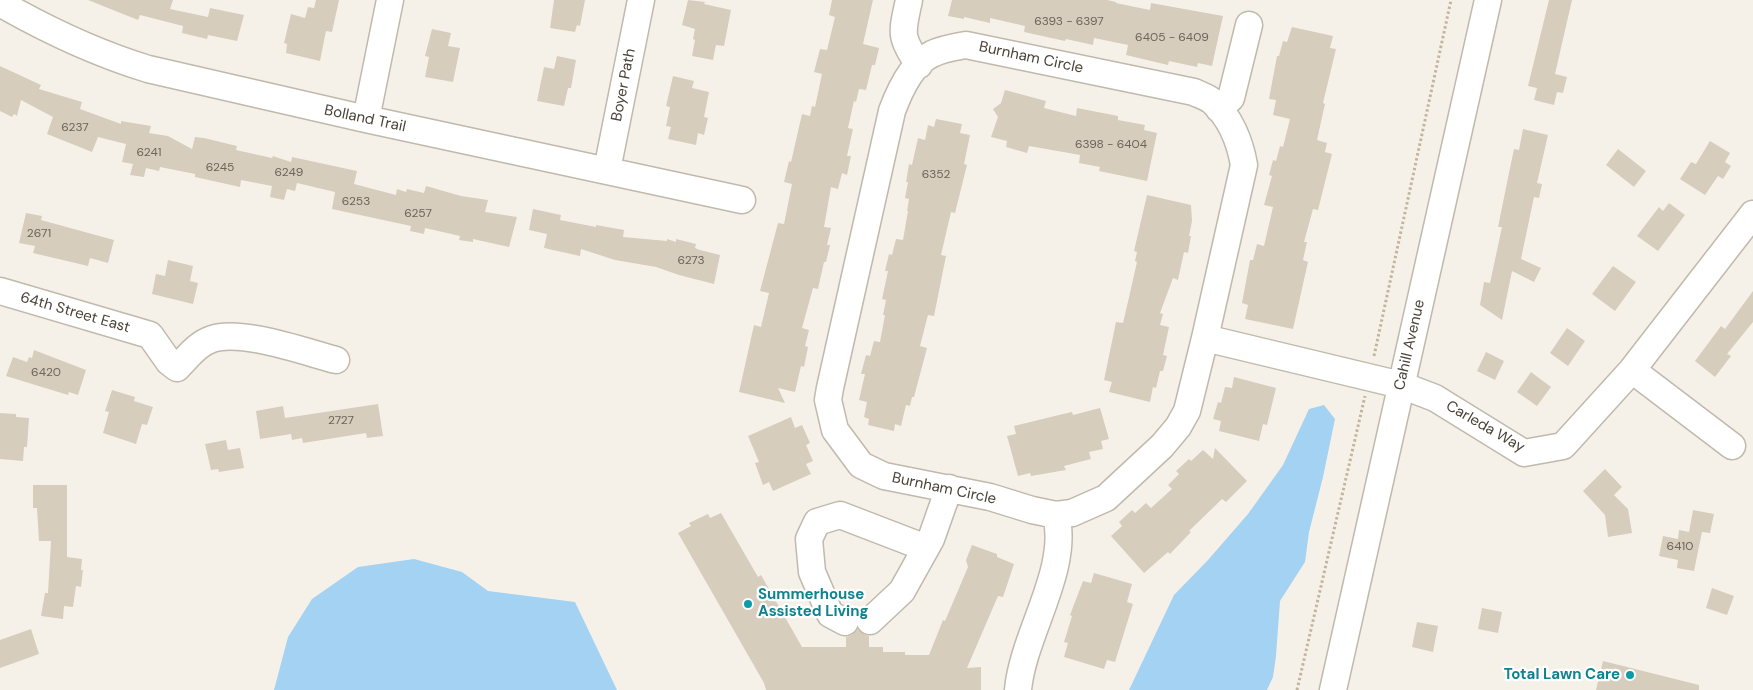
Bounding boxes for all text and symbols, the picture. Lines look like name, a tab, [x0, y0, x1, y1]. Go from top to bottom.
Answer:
house number: 6393 - 6397	[1034, 15, 1104, 29]
house number: 6405 - 6409	[1135, 31, 1209, 45]
street label: Burnham Circle	[977, 38, 1085, 78]
street label: Boyer Path	[608, 47, 640, 123]
street label: Bolland Trail	[323, 102, 407, 136]
house number: 6237	[61, 121, 89, 135]
house number: 6398 - 6404	[1075, 138, 1147, 152]
house number: 6241	[137, 146, 161, 160]
house number: 6245	[206, 161, 234, 175]
house number: 6249	[275, 166, 303, 180]
house number: 6352	[922, 168, 950, 182]
house number: 6253	[342, 195, 370, 209]
house number: 6257	[404, 207, 432, 221]
house number: 2671	[27, 227, 51, 241]
house number: 6273	[677, 254, 705, 268]
street label: 64th Street East	[18, 289, 132, 337]
street label: Cahill Avenue	[1391, 298, 1429, 392]
house number: 6420	[31, 366, 61, 380]
street label: Carleda Way	[1442, 397, 1528, 457]
house number: 2727	[328, 414, 354, 428]
street label: Burnham Circle	[890, 469, 998, 509]
house number: 6410	[1667, 540, 1693, 554]
place label: Summerhouse Assisted Living	[758, 586, 868, 621]
marker: Summerhouse Assisted Living	[742, 598, 754, 610]
place label: Total Lawn Care	[1504, 666, 1620, 684]
marker: Total Lawn Care	[1624, 669, 1636, 681]

